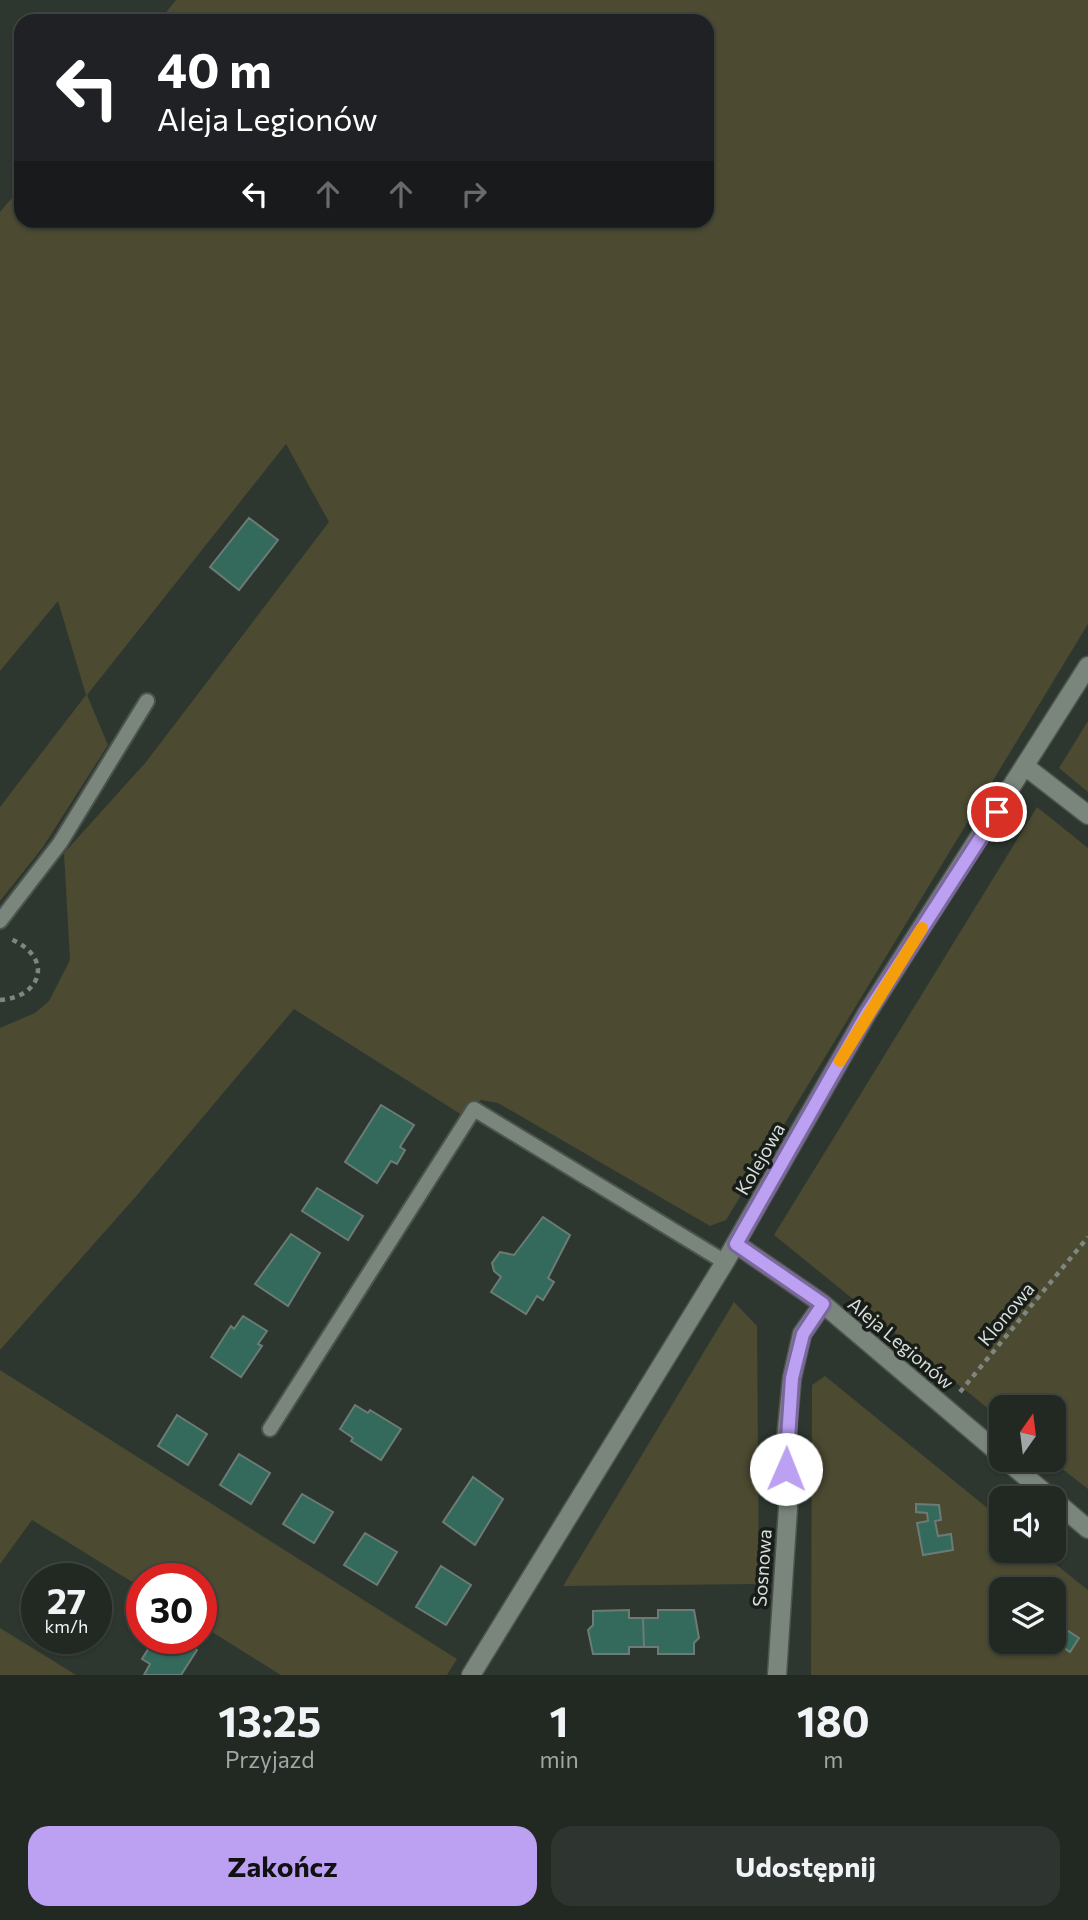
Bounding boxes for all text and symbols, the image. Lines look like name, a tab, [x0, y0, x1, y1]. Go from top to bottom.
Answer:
text: 40 m	[157, 38, 272, 98]
icon: left	[42, 42, 133, 133]
text: Aleja Legionów	[157, 98, 378, 138]
icon: left	[236, 175, 274, 213]
icon: ahead	[309, 175, 347, 213]
icon: ahead	[382, 175, 420, 213]
icon: right	[455, 175, 493, 213]
pin	[967, 782, 1027, 842]
icon: arrive	[978, 793, 1016, 831]
street label: Kolejowa	[730, 1119, 789, 1199]
street label: Klonowa	[972, 1277, 1039, 1350]
street label: Aleja Legionów	[844, 1292, 959, 1394]
north arrow	[989, 1395, 1066, 1472]
map controls	[989, 1395, 1066, 1654]
position arrow	[749, 1432, 823, 1506]
button: sound	[989, 1486, 1066, 1563]
street label: Sosnowa	[747, 1528, 776, 1608]
speed limit sign: 30	[126, 1563, 217, 1654]
button: layers	[989, 1577, 1066, 1654]
text: 27	[47, 1578, 86, 1621]
text: km/h	[45, 1615, 88, 1637]
text: 13:25	[218, 1694, 321, 1746]
text: 1	[550, 1694, 569, 1746]
text: 180	[797, 1694, 870, 1746]
text: Przyjazd	[225, 1745, 315, 1773]
text: min	[539, 1745, 579, 1773]
text: m	[823, 1745, 843, 1773]
button: Zakończ	[28, 1826, 537, 1906]
button: Udostępnij	[551, 1826, 1060, 1906]

